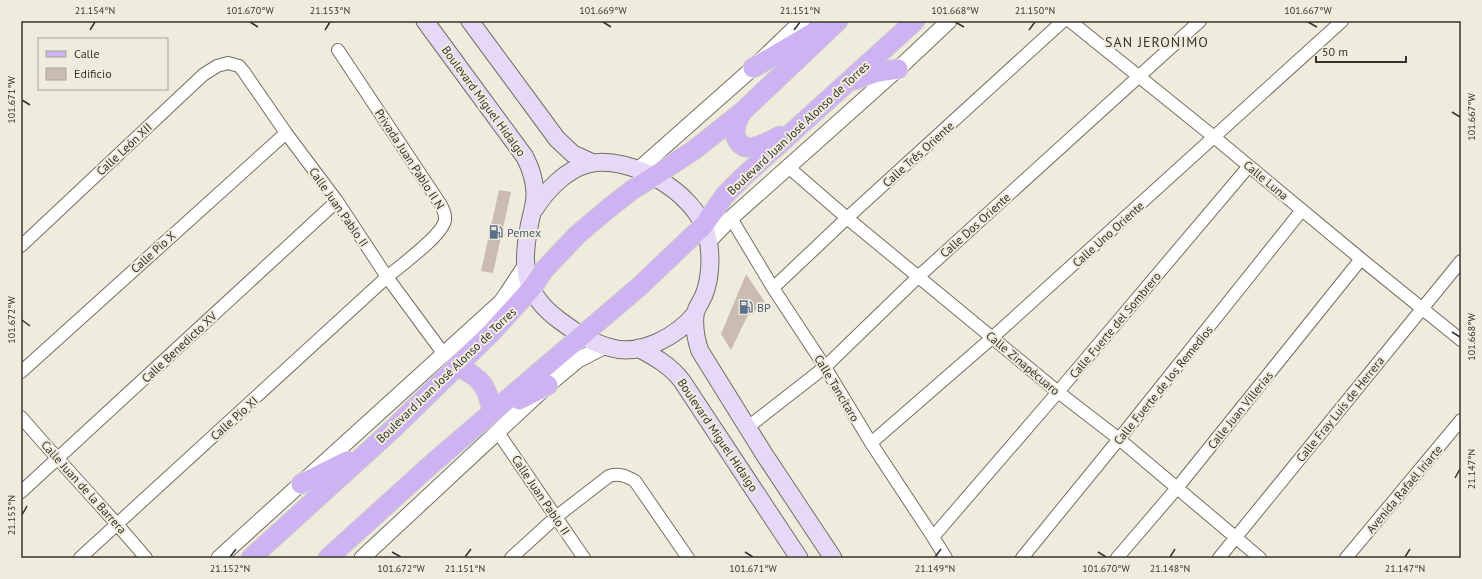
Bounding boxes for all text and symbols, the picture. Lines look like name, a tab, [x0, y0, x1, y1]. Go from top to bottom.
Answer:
text: 21.154°N	[75, 4, 115, 17]
text: 101.670°W	[226, 4, 274, 17]
text: 21.153°N	[310, 4, 350, 17]
text: 101.669°W	[579, 4, 627, 17]
text: 21.151°N	[780, 4, 820, 17]
text: 101.668°W	[931, 4, 979, 17]
text: 21.150°N	[1015, 4, 1055, 17]
text: 101.667°W	[1284, 4, 1332, 17]
district label: SAN JERONIMO	[1105, 33, 1209, 51]
legend	[38, 38, 168, 90]
scale bar	[1316, 38, 1406, 64]
street label: Boulevard Miguel Hidalgo	[439, 43, 529, 159]
text: 50 m	[1322, 44, 1348, 59]
text: Calle	[74, 46, 100, 61]
street label: Boulevard Juan José Alonso de Torres	[724, 58, 872, 198]
text: Edificio	[74, 66, 112, 81]
text: 101.671°W	[5, 76, 18, 124]
text: 101.667°W	[1465, 93, 1478, 141]
street label: Privada Juan Pablo II N	[372, 106, 448, 212]
street label: Calle Três Oriente	[879, 118, 957, 190]
street label: Calle León XII	[93, 119, 155, 179]
street label: Calle Luna	[1241, 157, 1291, 203]
street label: Calle Juan Pablo II	[306, 164, 372, 250]
street label: Calle Dos Oriente	[937, 189, 1013, 261]
street label: Calle Uno Oriente	[1069, 198, 1147, 270]
fuel station icon: Pemex	[488, 224, 504, 240]
place label: Pemex	[507, 225, 541, 240]
street label: Calle Pío X	[128, 228, 179, 276]
street label: Calle Fuerte del Sombrero	[1066, 269, 1164, 381]
text: 101.672°W	[5, 296, 18, 344]
fuel station icon: BP	[738, 299, 754, 315]
place label: BP	[757, 300, 771, 315]
street label: Boulevard Juan José Alonso de Torres	[373, 304, 519, 446]
street label: Calle Benedicto XV	[138, 308, 220, 386]
text: 101.668°W	[1465, 313, 1478, 361]
street label: Calle Fuerte de los Remedios	[1110, 322, 1216, 448]
street label: Calle Zinapécuaro	[983, 328, 1063, 398]
street label: Calle Tancítaro	[811, 352, 863, 424]
street label: Calle Fray Luís de Herrera	[1293, 353, 1387, 465]
street label: Calle Juan Villerías	[1204, 368, 1276, 452]
street label: Boulevard Miguel Hidalgo	[675, 376, 761, 494]
street label: Calle Pío XI	[207, 393, 261, 443]
street label: Calle Juan de la Barrera	[38, 437, 130, 537]
street label: Avenida Rafaél Iriarte	[1363, 442, 1445, 536]
text: 21.147°N	[1465, 449, 1478, 489]
street label: Calle Juan Pablo II	[509, 452, 573, 538]
text: 21.153°N	[5, 495, 18, 535]
text: 21.152°N	[210, 562, 250, 575]
text: 101.672°W	[377, 562, 425, 575]
text: 21.151°N	[445, 562, 485, 575]
text: 101.671°W	[729, 562, 777, 575]
text: 21.149°N	[915, 562, 955, 575]
text: 101.670°W	[1082, 562, 1130, 575]
text: 21.148°N	[1150, 562, 1190, 575]
text: 21.147°N	[1385, 562, 1425, 575]

